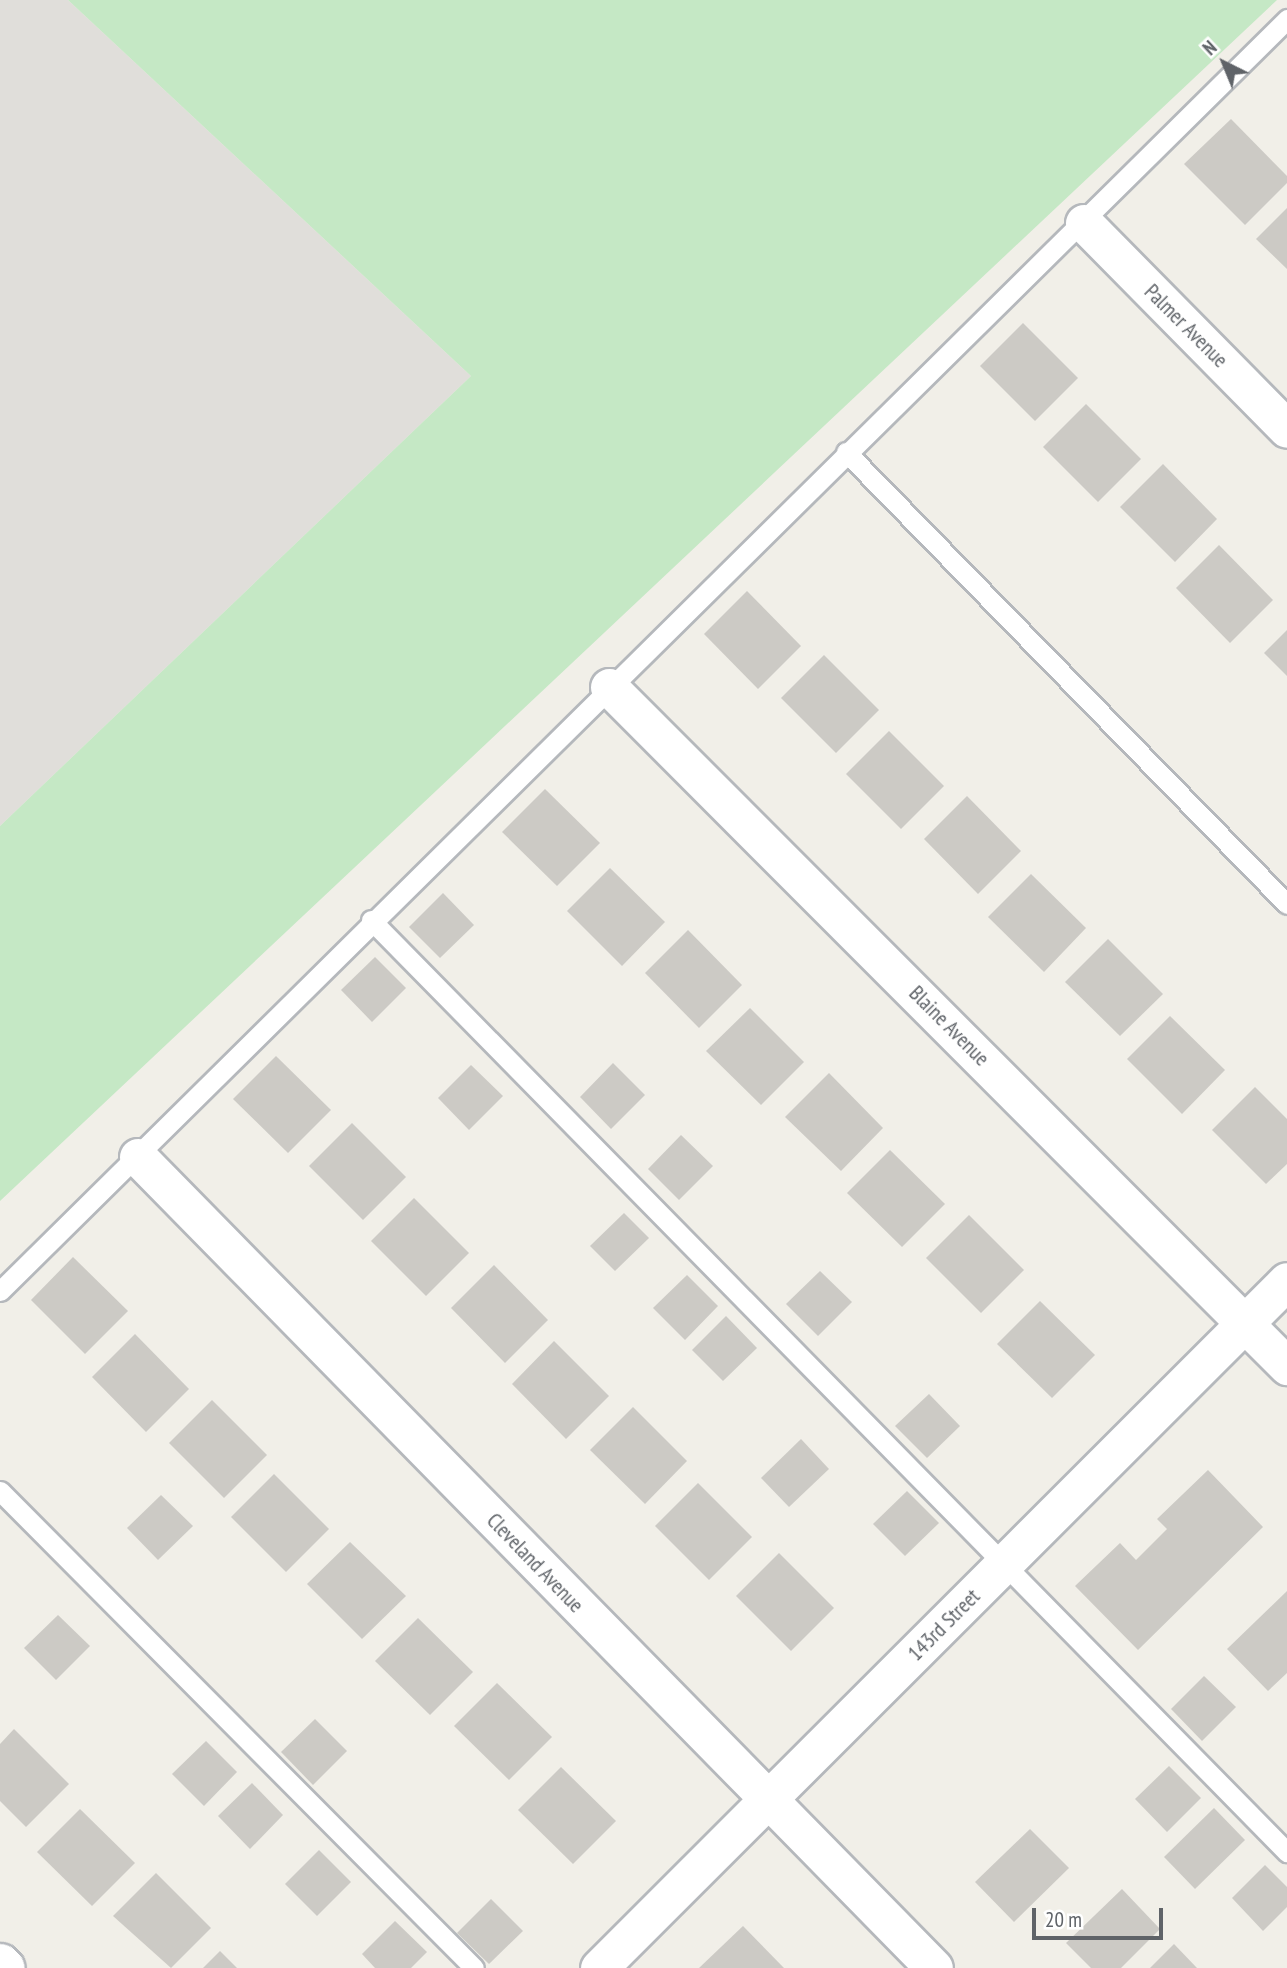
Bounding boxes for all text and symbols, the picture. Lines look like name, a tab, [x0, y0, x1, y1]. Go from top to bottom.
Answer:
north arrow	[1189, 28, 1259, 98]
text: N	[1198, 35, 1222, 60]
street label: Palmer Avenue	[1139, 279, 1233, 373]
street label: Blaine Avenue	[904, 981, 994, 1071]
street label: Cleveland Avenue	[481, 1508, 589, 1618]
street label: 143rd Street	[903, 1584, 985, 1666]
scale bar	[1035, 1895, 1166, 1939]
text: 20 m	[1045, 1906, 1082, 1933]

